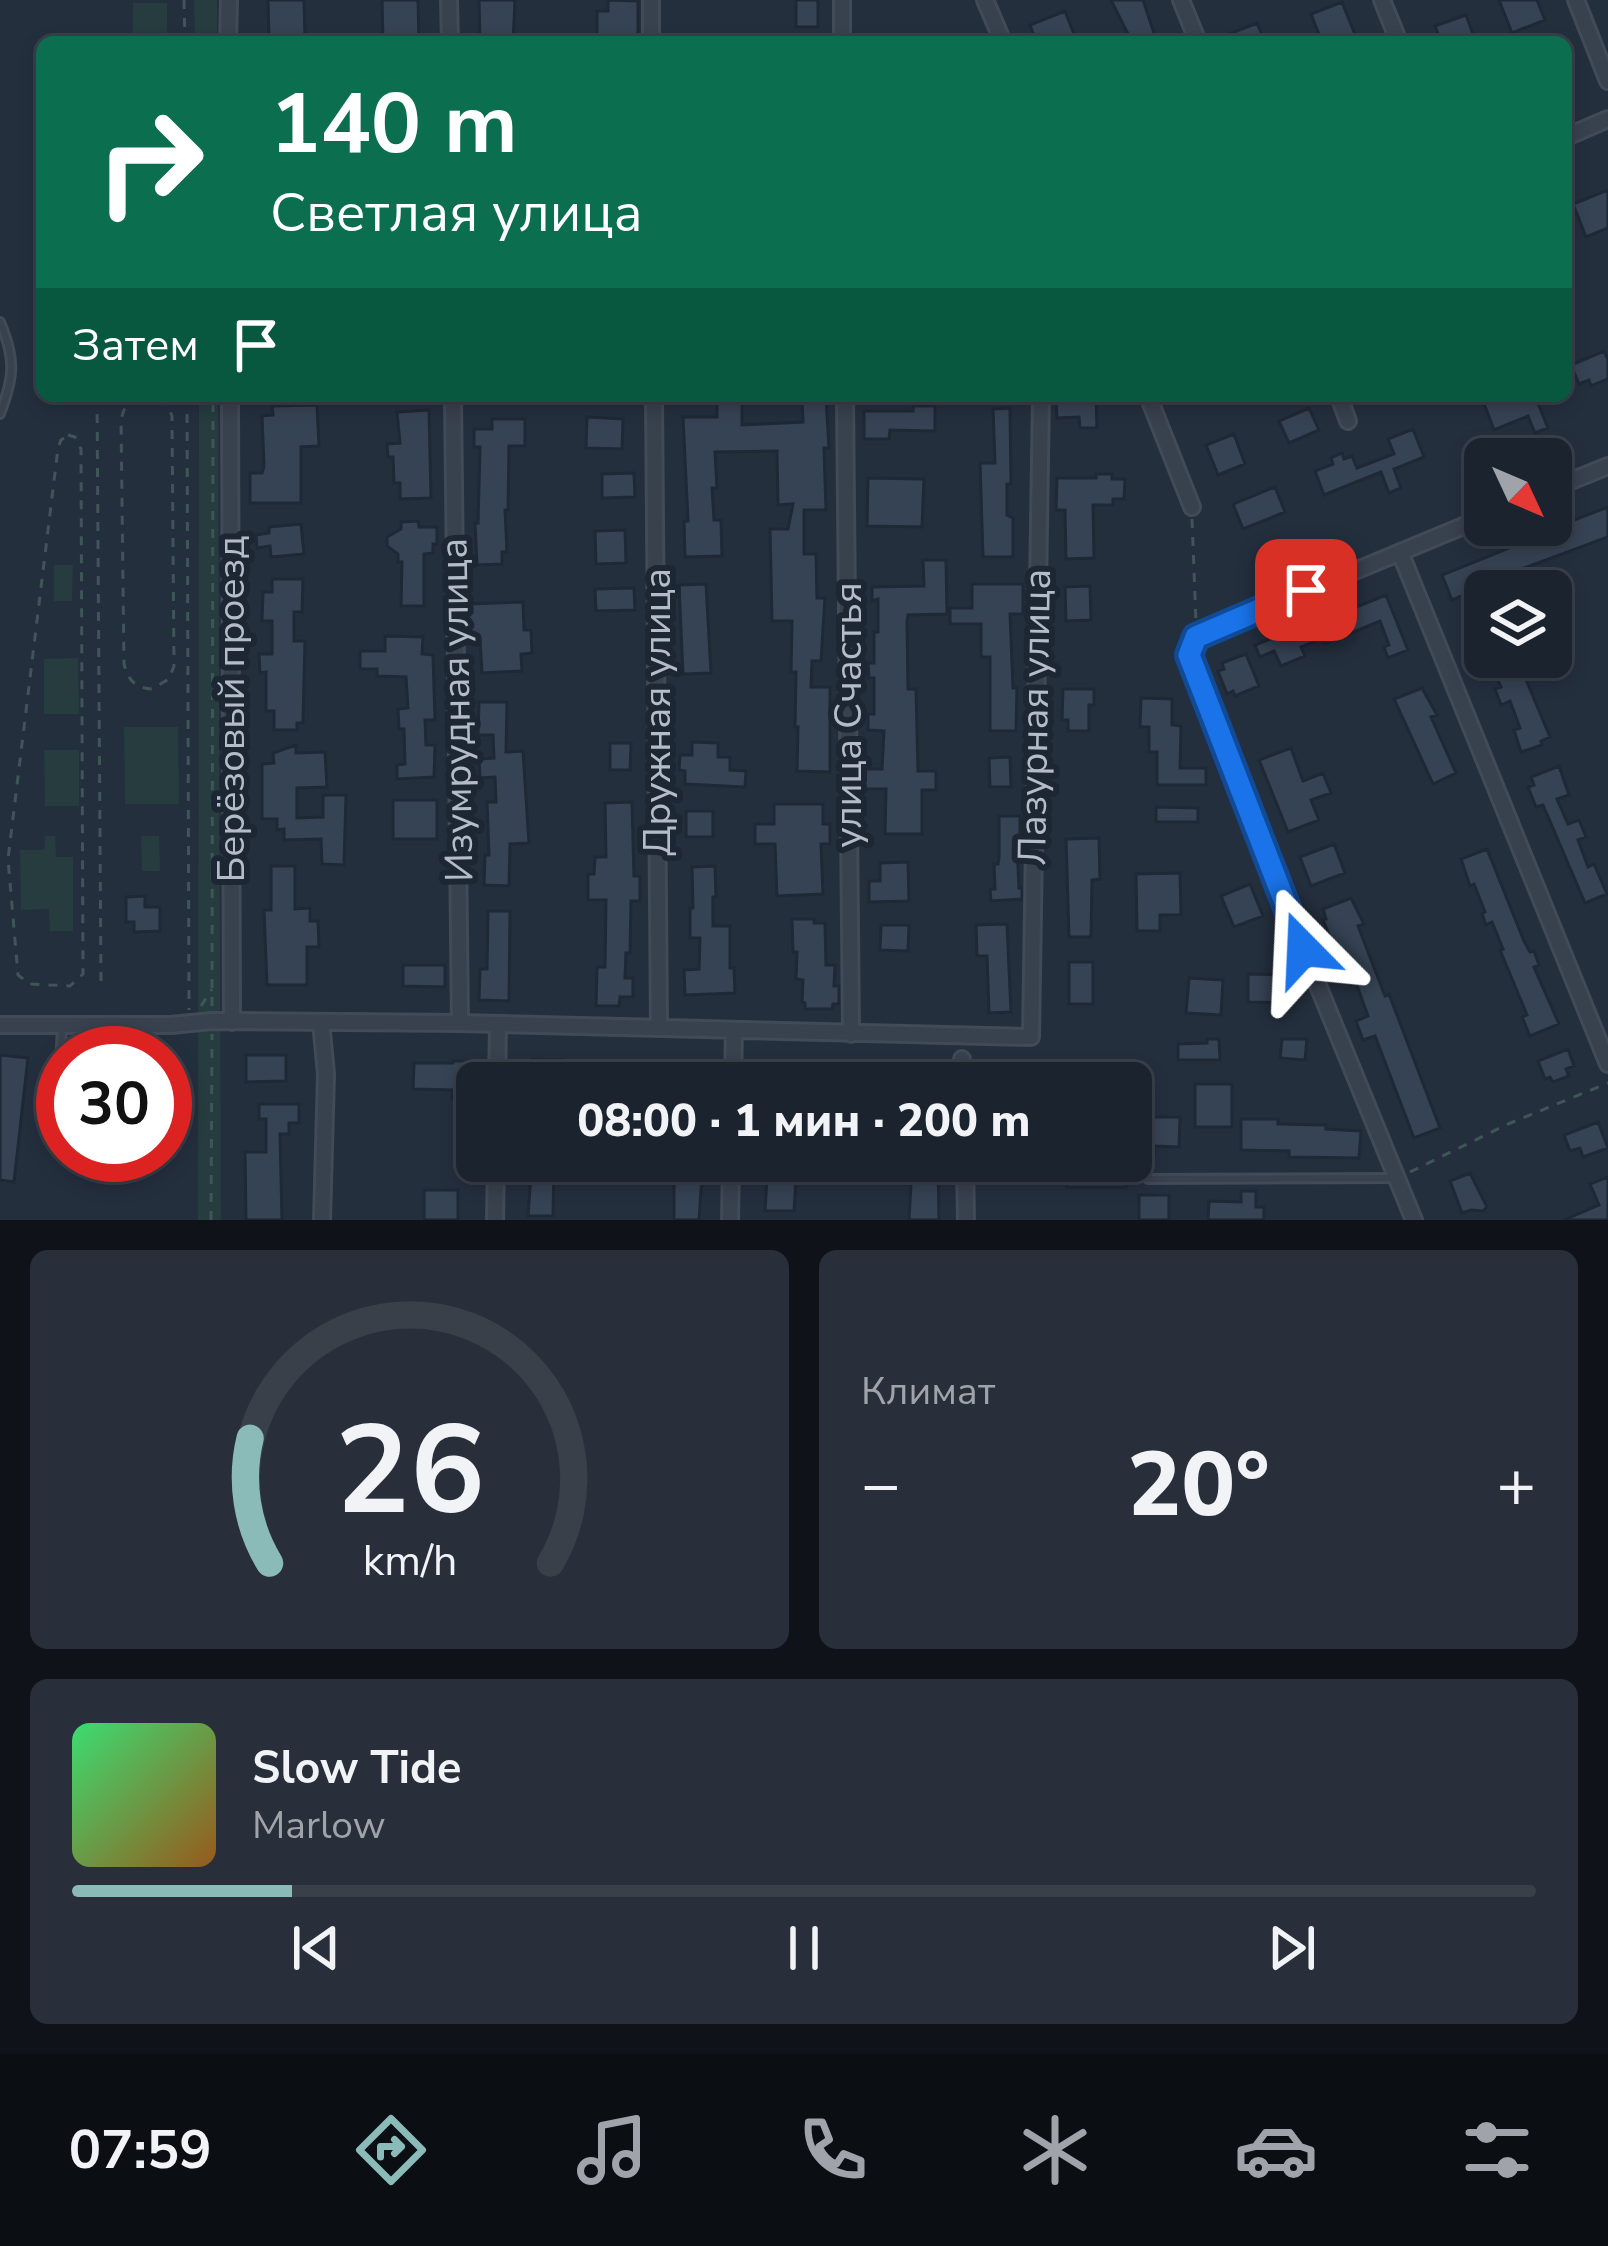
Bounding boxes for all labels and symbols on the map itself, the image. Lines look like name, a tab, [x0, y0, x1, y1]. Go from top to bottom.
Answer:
north arrow	[1464, 438, 1572, 546]
street label: Берёзовый проезд	[205, 535, 258, 883]
street label: Изумрудная улица	[428, 538, 486, 882]
pin	[1255, 539, 1357, 641]
street label: Дружная улица	[631, 568, 684, 856]
street label: Лазурная улица	[1006, 568, 1064, 866]
street label: улица Счастья	[822, 582, 875, 848]
position arrow	[1240, 886, 1366, 1012]
speed limit sign: 30	[36, 1026, 192, 1182]

